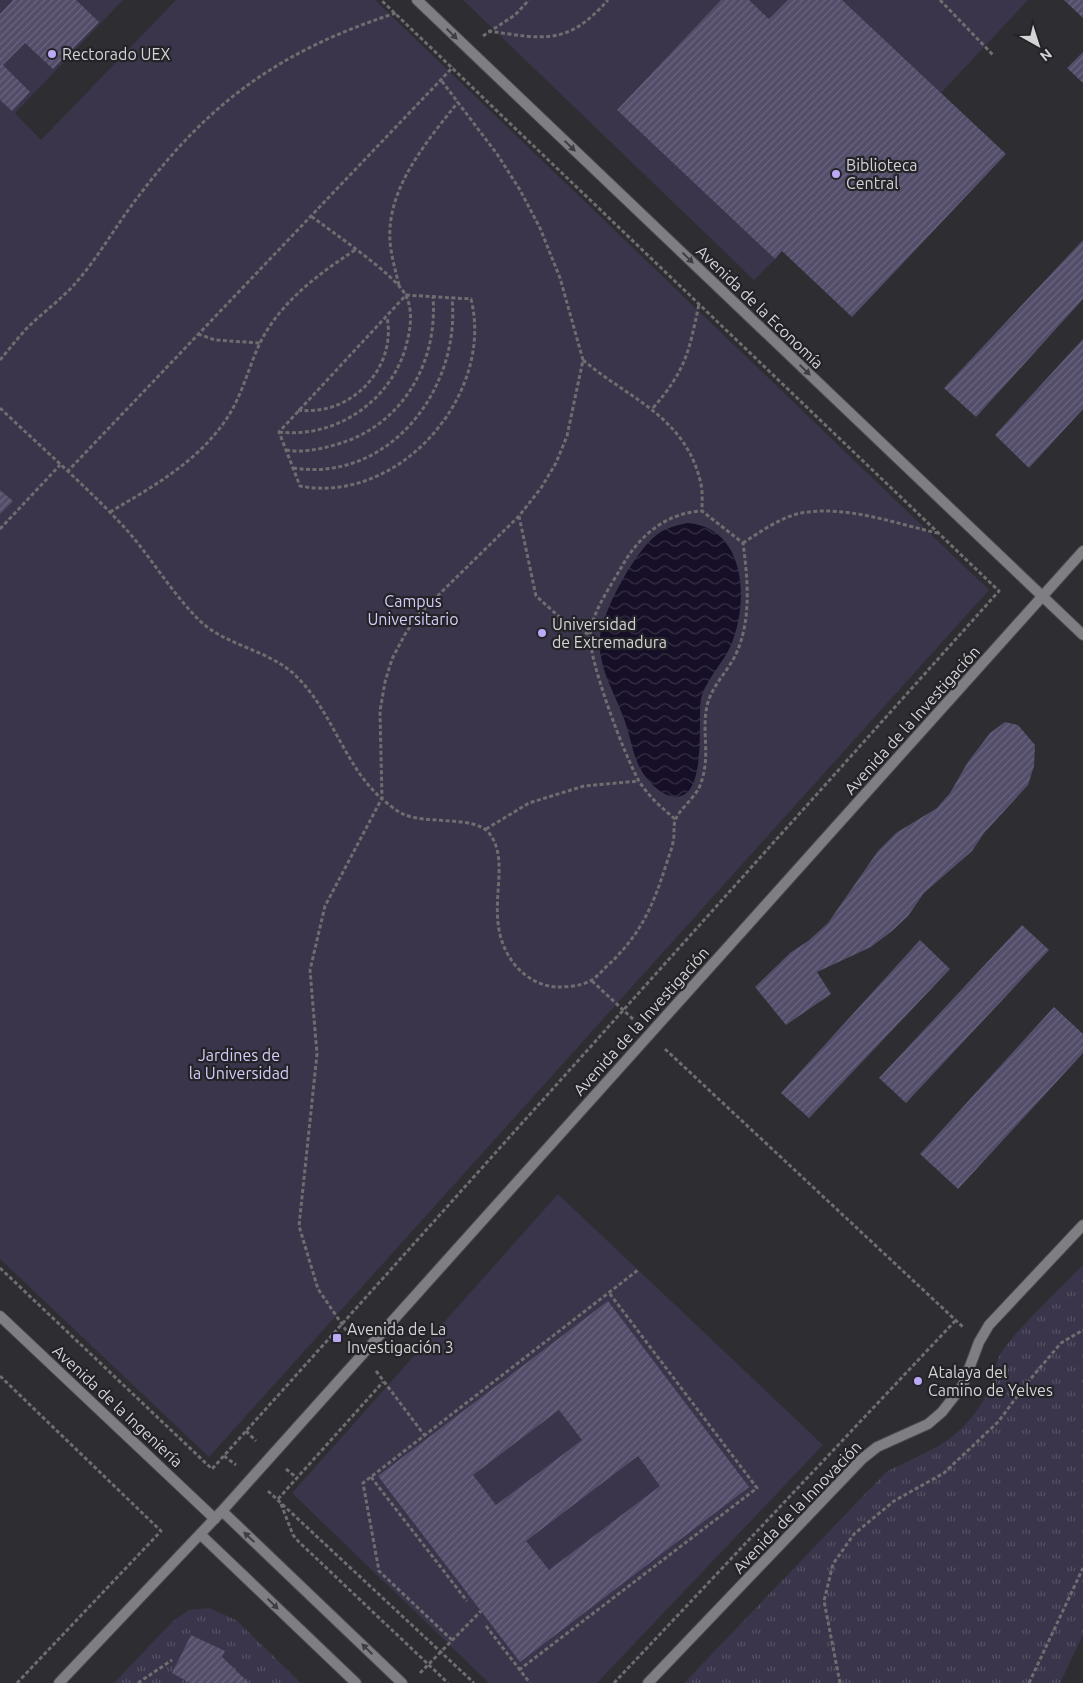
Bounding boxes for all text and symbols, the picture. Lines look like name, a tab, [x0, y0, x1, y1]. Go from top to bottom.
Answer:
north arrow	[1013, 20, 1063, 70]
one-way arrow	[446, 28, 458, 40]
place label: Rectorado UEX	[62, 45, 170, 63]
text: N	[1037, 46, 1055, 65]
marker: Rectorado UEX	[46, 48, 58, 60]
one-way arrow	[564, 140, 576, 152]
place label: Biblioteca Central	[846, 156, 918, 192]
marker: Biblioteca Central	[830, 168, 842, 180]
street label: Avenida de la Economía	[693, 242, 827, 372]
one-way arrow	[681, 252, 693, 264]
one-way arrow	[799, 364, 811, 376]
park label: Campus Universitario	[367, 592, 459, 628]
place label: Universidad de Extremadura	[552, 615, 667, 651]
marker: Universidad de Extremadura	[536, 627, 548, 639]
street label: Avenida de la Investigación	[841, 642, 983, 798]
street label: Avenida de la Investigación	[570, 943, 712, 1099]
park label: Jardines de la Universidad	[189, 1046, 289, 1082]
place label: Avenida de La Investigación 3	[347, 1320, 454, 1356]
marker: Avenida de La Investigación 3	[331, 1332, 343, 1344]
street label: Avenida de la Ingeniería	[50, 1341, 186, 1471]
place label: Atalaya del Camino de Yelves	[928, 1363, 1053, 1399]
marker: Atalaya del Camino de Yelves	[912, 1375, 924, 1387]
street label: Avenida de la Innovación	[729, 1437, 865, 1577]
one-way arrow	[243, 1531, 255, 1543]
one-way arrow	[267, 1598, 279, 1610]
one-way arrow	[361, 1643, 373, 1655]

